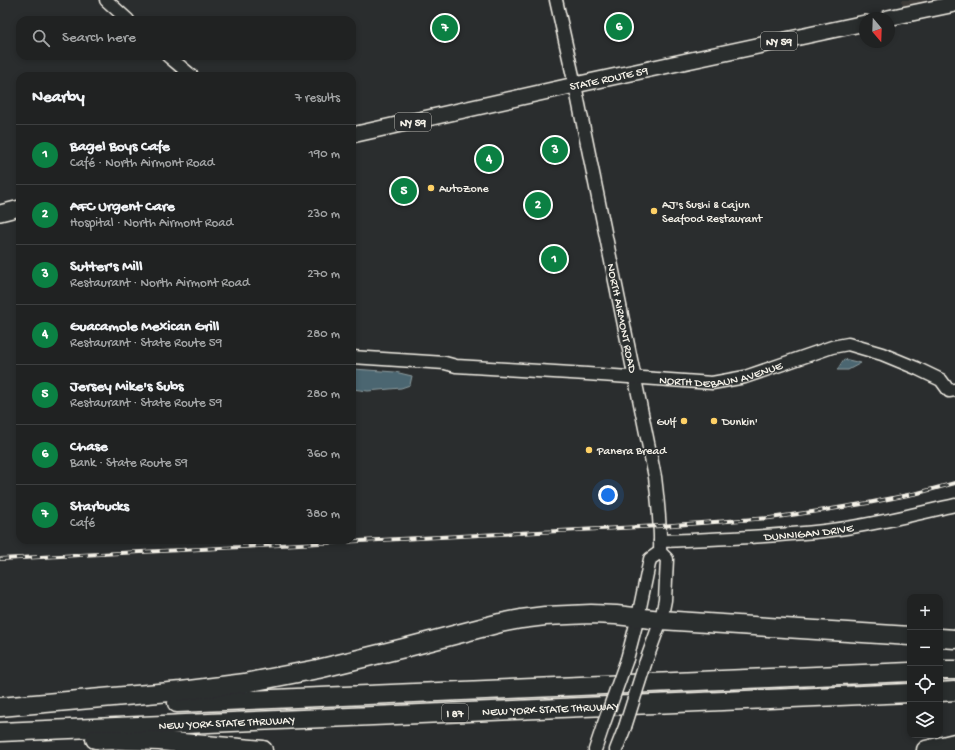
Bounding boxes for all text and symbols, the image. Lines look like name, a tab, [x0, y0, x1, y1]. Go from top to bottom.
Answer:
pin: 6	[606, 12, 632, 42]
north arrow	[859, 12, 895, 48]
pin: 7	[432, 13, 458, 43]
search box	[16, 16, 356, 60]
icon: search	[30, 27, 52, 49]
text: Search here	[62, 29, 136, 47]
road number: NY 59	[761, 32, 797, 50]
street label: STATE ROUTE 59	[569, 65, 650, 95]
text: Nearby	[32, 88, 85, 108]
text: 7 results	[295, 91, 340, 106]
road number: NY 59	[395, 113, 431, 131]
pin: 3	[542, 135, 568, 165]
text: Bagel Boys Cafe	[70, 138, 170, 156]
pin: 4	[476, 144, 502, 174]
text: 1	[42, 147, 48, 162]
text: 190 m	[309, 147, 340, 162]
text: Café · North Airmont Road	[70, 156, 214, 171]
pin: 5	[391, 176, 417, 206]
marker: AutoZone	[426, 183, 436, 193]
place label: AutoZone	[439, 183, 490, 197]
pin: 2	[525, 190, 551, 220]
text: AFC Urgent Care	[70, 198, 175, 216]
place label: AJ's Sushi & Cajun Seafood Restaurant	[662, 199, 763, 227]
marker: AJ's Sushi & Cajun Seafood Restaurant	[649, 206, 659, 216]
text: 2	[42, 207, 48, 222]
text: 230 m	[307, 207, 340, 222]
text: Hospital · North Airmont Road	[70, 216, 233, 231]
pin: 1	[541, 244, 567, 274]
text: Sutter's Mill	[70, 258, 142, 276]
street label: NORTH AIRMONT ROAD	[603, 263, 639, 375]
text: 3	[42, 267, 48, 282]
text: 270 m	[307, 267, 340, 282]
text: Restaurant · North Airmont Road	[70, 276, 250, 291]
text: Guacamole Mexican Grill	[70, 318, 219, 336]
text: 4	[42, 327, 48, 342]
text: 280 m	[307, 327, 340, 342]
text: Restaurant · State Route 59	[70, 336, 222, 351]
street label: NORTH DEBAUN AVENUE	[659, 359, 785, 392]
text: Jersey Mike's Subs	[70, 378, 184, 396]
text: 5	[42, 387, 48, 402]
text: 280 m	[307, 387, 340, 402]
text: Restaurant · State Route 59	[70, 396, 222, 411]
place label: Gulf	[656, 416, 677, 430]
marker: Gulf	[679, 416, 689, 426]
marker: Dunkin'	[709, 416, 719, 426]
place label: Dunkin'	[721, 416, 758, 430]
text: Chase	[70, 438, 108, 456]
marker: Panera Bread	[584, 445, 594, 455]
place label: Panera Bread	[596, 445, 667, 459]
text: 6	[42, 447, 48, 462]
text: 360 m	[307, 447, 340, 462]
text: Bank · State Route 59	[70, 456, 188, 471]
your location	[598, 485, 618, 505]
text: Starbucks	[70, 498, 129, 516]
text: 7	[42, 507, 48, 522]
text: 380 m	[306, 507, 340, 522]
text: Café	[70, 516, 95, 531]
street label: DUNNIGAN DRIVE	[763, 522, 855, 545]
map controls	[907, 594, 943, 738]
button: +	[907, 594, 943, 630]
button: −	[907, 630, 943, 666]
button: locate	[907, 666, 943, 702]
street label: NEW YORK STATE THRUWAY	[482, 700, 620, 720]
button: layers	[907, 702, 943, 738]
road number: I 87	[442, 704, 468, 722]
street label: NEW YORK STATE THRUWAY	[158, 714, 296, 734]

